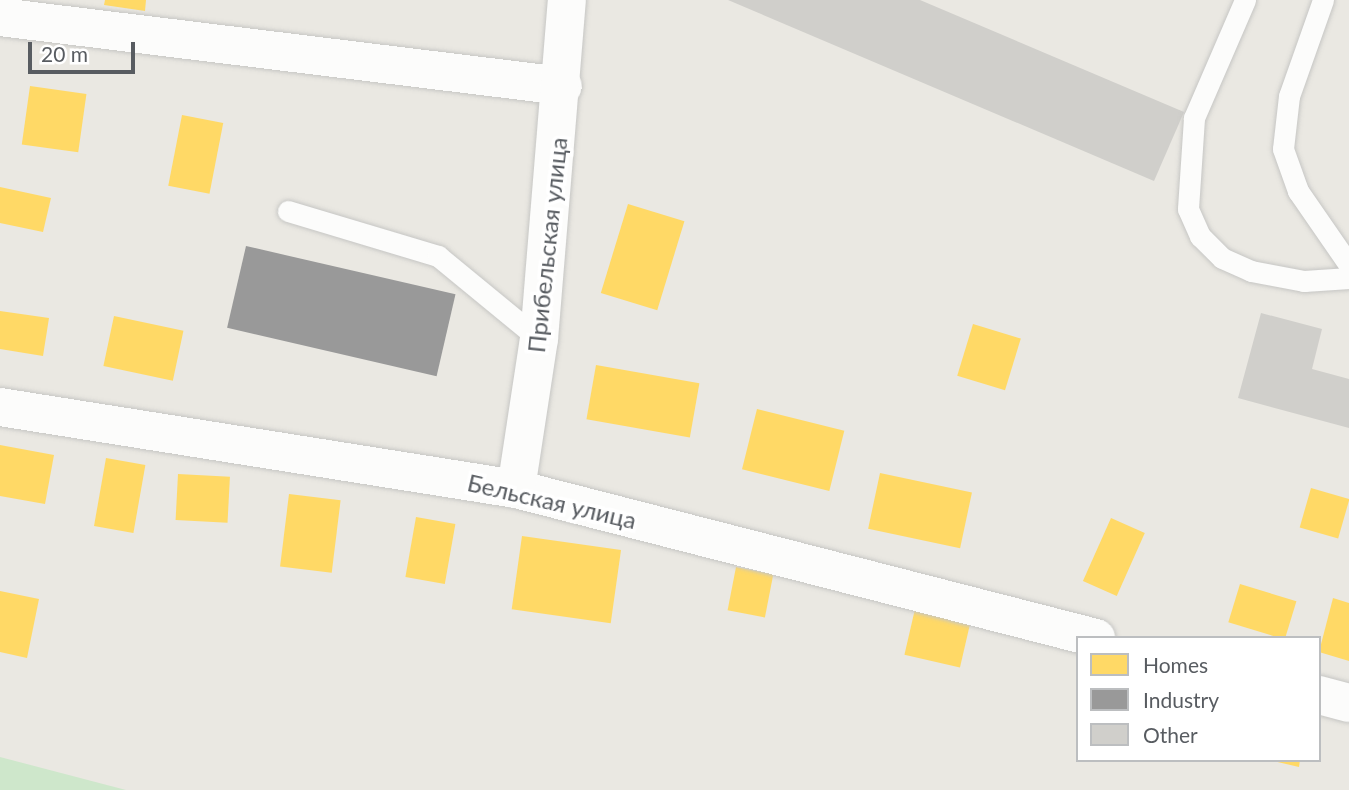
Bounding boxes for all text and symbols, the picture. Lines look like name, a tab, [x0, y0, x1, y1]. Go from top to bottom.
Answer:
scale bar	[32, 28, 138, 72]
text: 20 m	[41, 41, 88, 66]
street label: Прибельская улица	[521, 136, 573, 354]
street label: Бельская улица	[465, 468, 639, 534]
legend	[1076, 636, 1321, 762]
text: Homes	[1143, 652, 1208, 677]
text: Industry	[1143, 687, 1219, 712]
text: Other	[1143, 722, 1198, 747]

